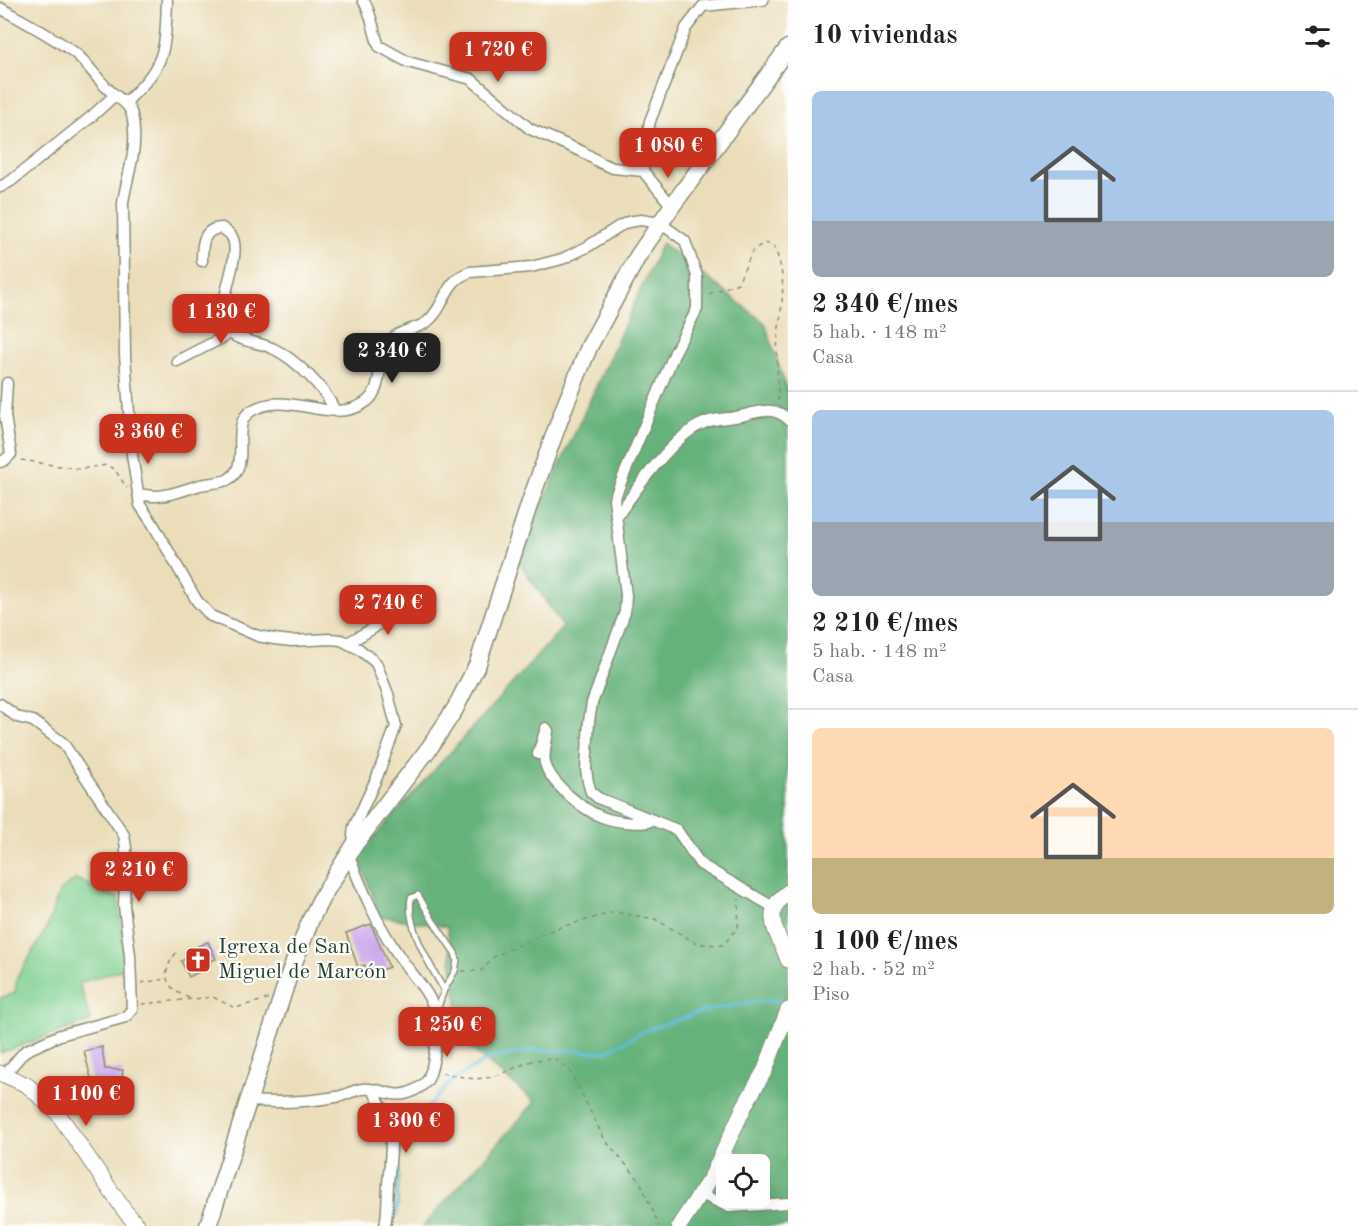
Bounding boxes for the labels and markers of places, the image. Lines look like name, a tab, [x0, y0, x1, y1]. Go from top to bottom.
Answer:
pin: 1 720 €	[443, 32, 553, 83]
pin: 1 080 €	[613, 128, 723, 179]
pin: 1 130 €	[166, 294, 276, 345]
pin: 2 340 €	[337, 333, 447, 384]
pin: 3 360 €	[93, 414, 203, 465]
pin: 2 740 €	[333, 585, 443, 636]
pin: 2 210 €	[84, 852, 194, 903]
place label: Igrexa de San Miguel de Marcón	[218, 936, 387, 983]
church icon: Igrexa de San Miguel de Marcón	[183, 945, 213, 975]
pin: 1 250 €	[392, 1007, 502, 1058]
pin: 1 100 €	[31, 1076, 141, 1127]
pin: 1 300 €	[351, 1103, 461, 1154]

